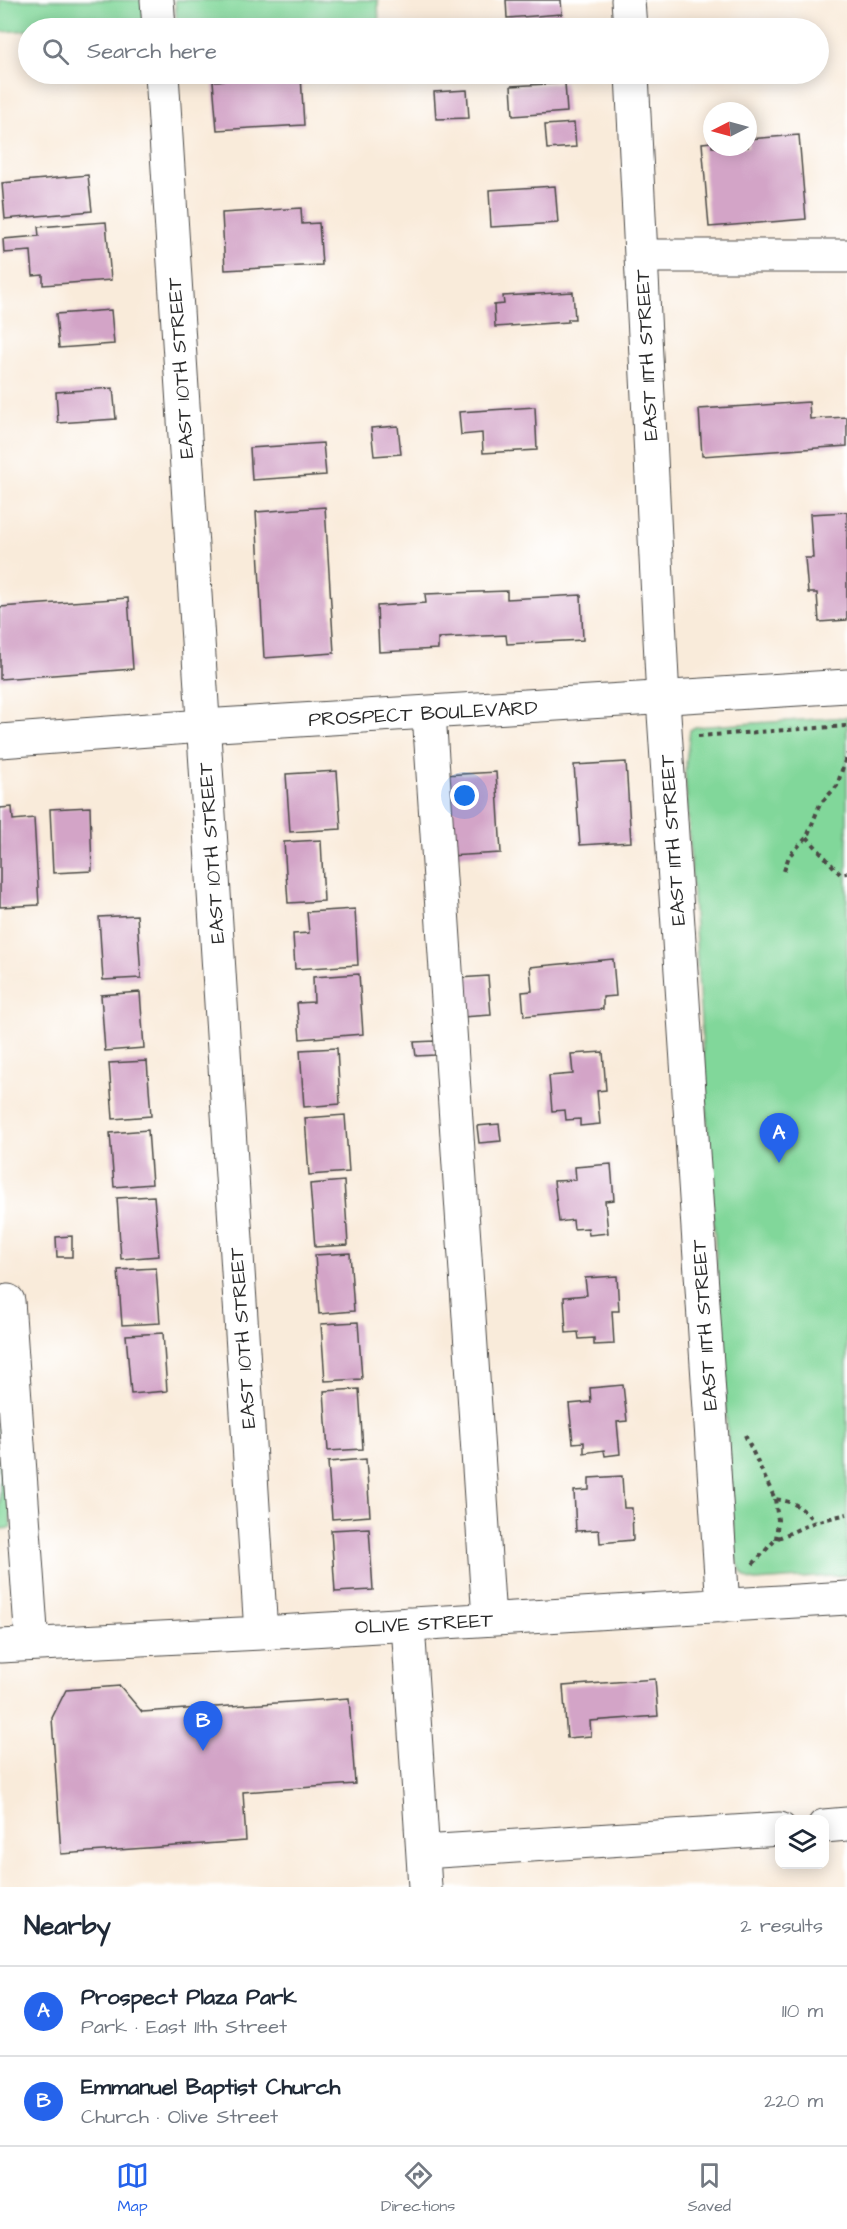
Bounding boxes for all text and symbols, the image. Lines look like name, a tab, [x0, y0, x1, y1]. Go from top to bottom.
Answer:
search box	[18, 18, 829, 84]
icon: search	[39, 35, 72, 68]
text: Search here	[87, 36, 217, 67]
north arrow	[703, 102, 757, 156]
street label: EAST 11TH STREET	[629, 268, 665, 441]
street label: EAST 10TH STREET	[161, 276, 201, 459]
street label: PROSPECT BOULEVARD	[308, 694, 538, 734]
street label: EAST 11TH STREET	[653, 753, 693, 926]
street label: EAST 10TH STREET	[192, 761, 232, 944]
your location	[450, 781, 479, 810]
pin: A	[760, 1114, 798, 1163]
street label: EAST 11TH STREET	[685, 1238, 725, 1411]
street label: EAST 10TH STREET	[223, 1246, 263, 1429]
street label: OLIVE STREET	[354, 1606, 494, 1642]
pin: B	[184, 1702, 222, 1751]
map controls	[775, 1815, 829, 1869]
button: layers	[775, 1815, 829, 1869]
text: Nearby	[24, 1908, 111, 1944]
text: 2 results	[740, 1912, 823, 1940]
text: Prospect Plaza Park	[81, 1982, 297, 2013]
text: A	[37, 1997, 50, 2025]
text: 110 m	[782, 1997, 823, 2025]
text: Park · East 11th Street	[81, 2013, 287, 2041]
text: Emmanuel Baptist Church	[81, 2072, 340, 2103]
text: B	[36, 2087, 51, 2115]
text: 220 m	[764, 2087, 823, 2115]
text: Church · Olive Street	[81, 2103, 278, 2131]
tab: Map	[116, 2159, 149, 2217]
tab: Directions	[381, 2159, 455, 2217]
tab: Saved	[687, 2159, 731, 2217]

